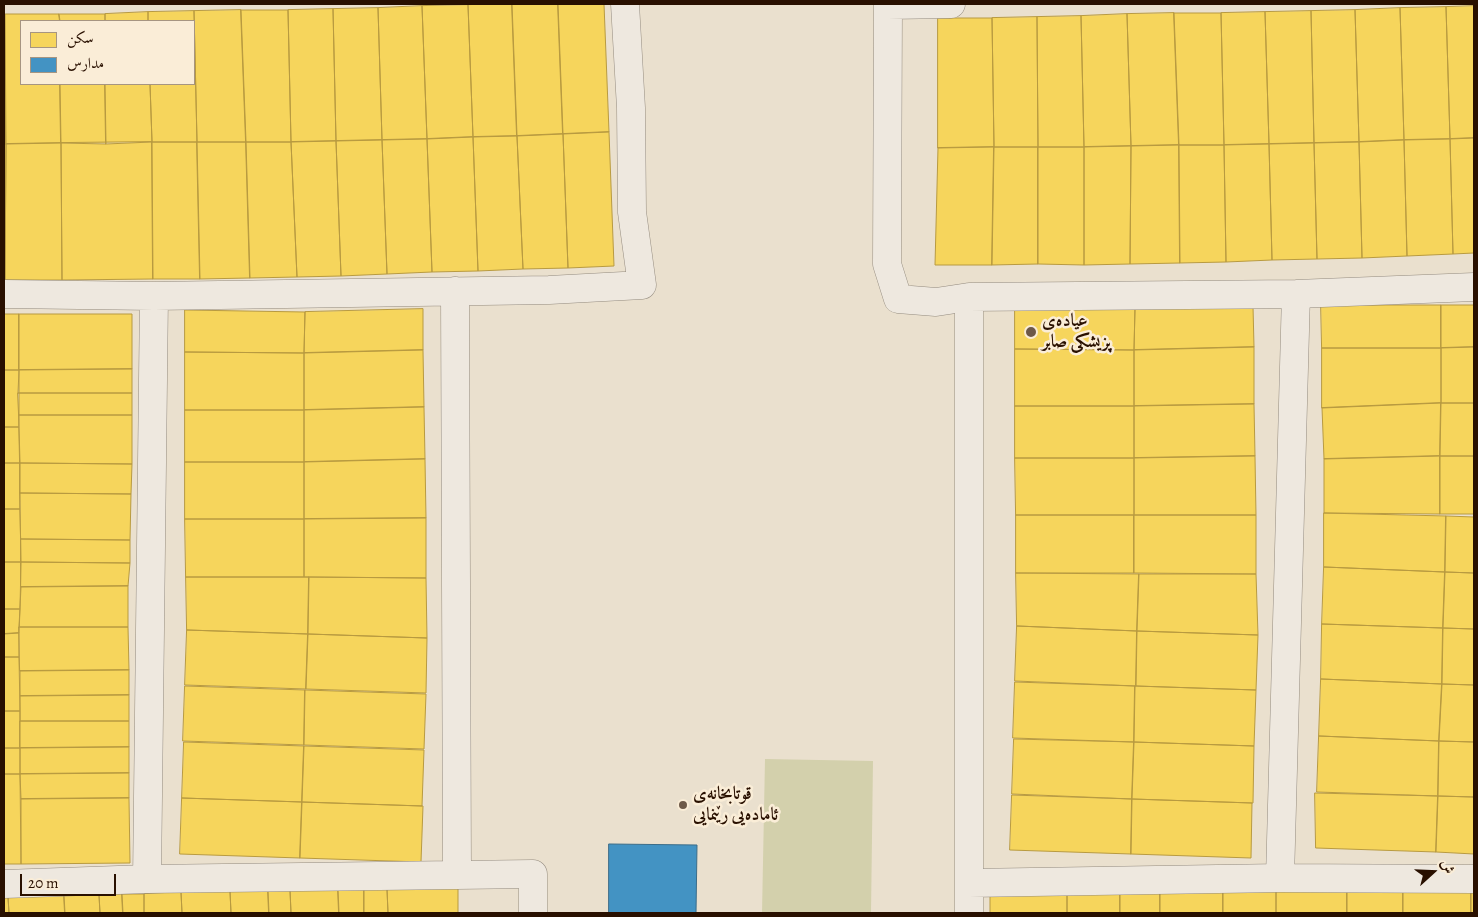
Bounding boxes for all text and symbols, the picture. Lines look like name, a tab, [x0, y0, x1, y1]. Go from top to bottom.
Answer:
legend	[20, 20, 195, 85]
text: سكن	[67, 28, 94, 48]
text: مدارس	[67, 53, 104, 73]
place label: عیادەی پزیشکی صابر	[1042, 311, 1111, 354]
marker: عیادەی پزیشکی صابر	[1024, 325, 1038, 339]
place label: قوتابخانەی ئامادەیی رێنمایی	[693, 784, 778, 826]
marker: قوتابخانەی ئامادەیی رێنمایی	[677, 799, 689, 811]
north arrow	[1408, 847, 1458, 897]
text: ش	[1436, 857, 1459, 876]
scale bar	[22, 864, 119, 896]
text: 20 m	[28, 873, 59, 893]

